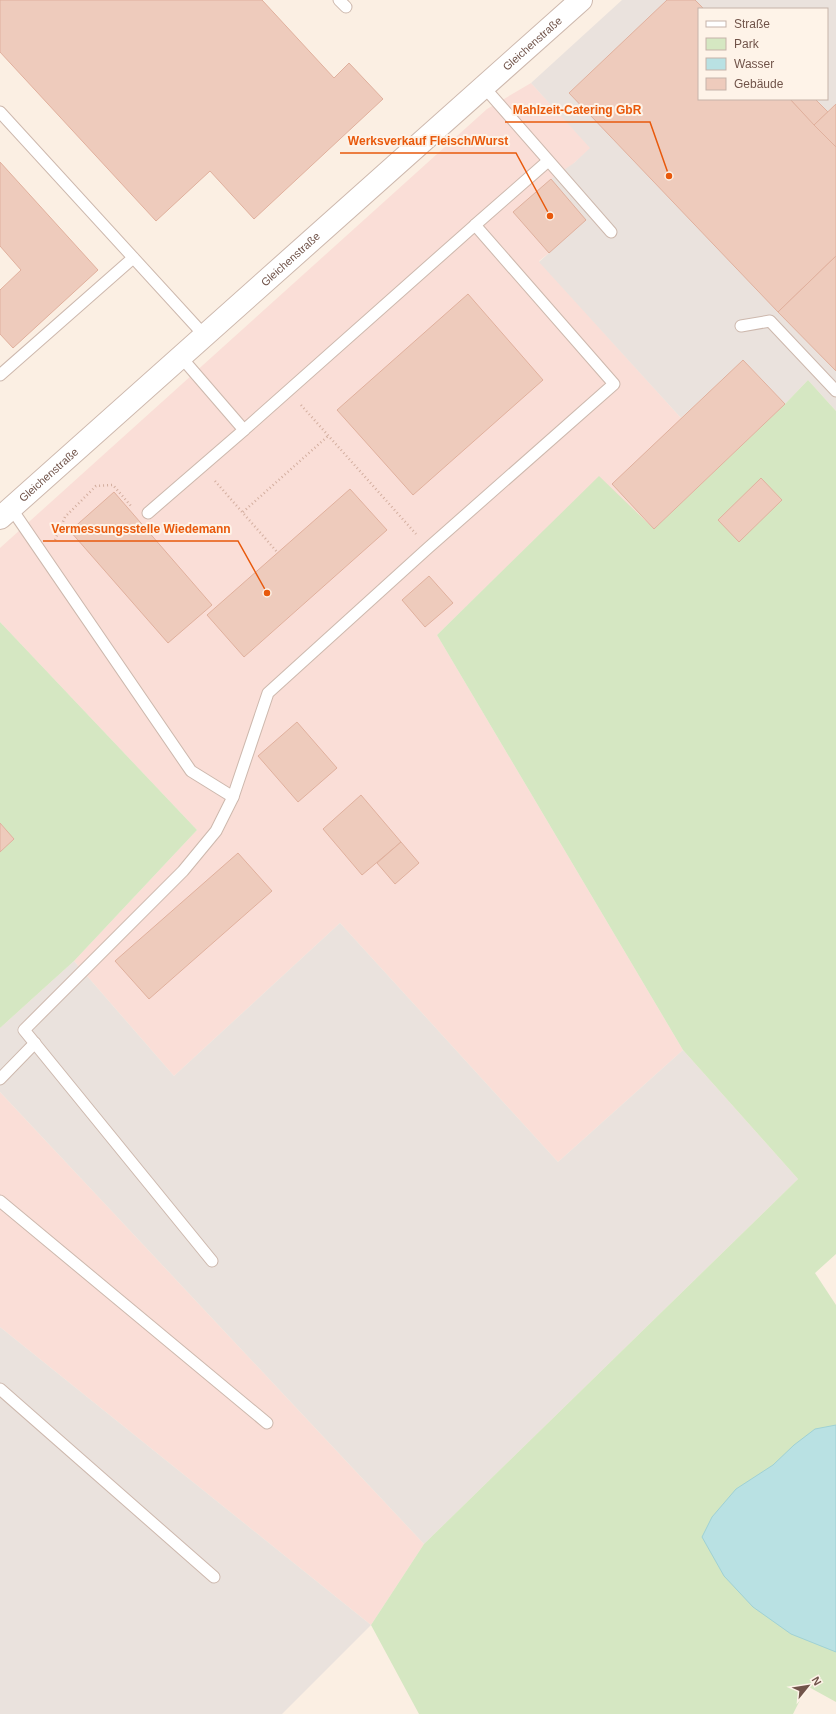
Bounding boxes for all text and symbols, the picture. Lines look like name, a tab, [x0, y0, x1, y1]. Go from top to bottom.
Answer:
legend	[698, 8, 828, 100]
street label: Gleichenstraße	[500, 14, 564, 73]
text: Straße	[734, 17, 770, 31]
text: Park	[734, 37, 760, 51]
text: Wasser	[734, 57, 774, 71]
text: Gebäude	[734, 77, 784, 91]
callout: Mahlzeit-Catering GbR	[505, 98, 650, 122]
text: Mahlzeit-Catering GbR	[513, 103, 642, 117]
callout: Werksverkauf Fleisch/Wurst	[340, 129, 516, 153]
text: Werksverkauf Fleisch/Wurst	[348, 134, 508, 148]
street label: Gleichenstraße	[258, 230, 322, 288]
street label: Gleichenstraße	[17, 445, 80, 504]
callout: Vermessungsstelle Wiedemann	[43, 517, 238, 541]
text: Vermessungsstelle Wiedemann	[51, 522, 231, 536]
north arrow	[788, 1666, 828, 1706]
text: N	[809, 1675, 824, 1687]

